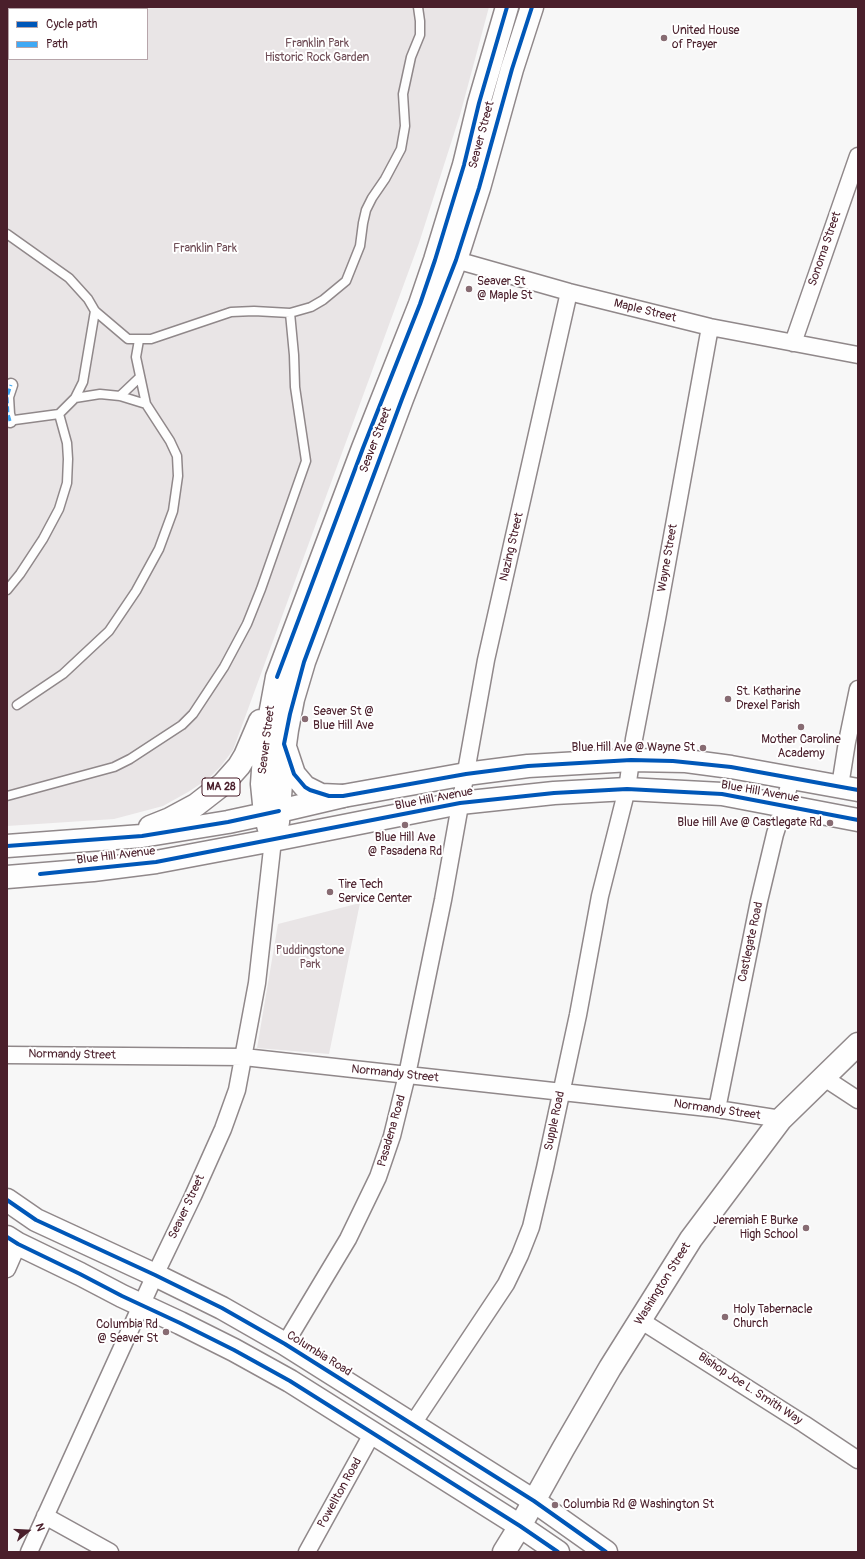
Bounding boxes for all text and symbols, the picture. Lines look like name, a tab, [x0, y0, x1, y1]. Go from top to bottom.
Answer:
legend	[8, 8, 148, 60]
text: Cycle path	[46, 17, 97, 32]
place label: United House of Prayer	[672, 24, 739, 52]
marker: United House of Prayer	[659, 33, 669, 43]
text: Path	[46, 37, 68, 52]
park label: Franklin Park Historic Rock Garden	[265, 37, 369, 65]
street label: Seaver Street	[466, 100, 498, 170]
street label: Sonoma Street	[806, 210, 844, 288]
park label: Franklin Park	[173, 242, 237, 256]
place label: Seaver St @ Maple St	[477, 275, 532, 303]
marker: Seaver St @ Maple St	[464, 284, 474, 294]
street label: Maple Street	[612, 296, 678, 326]
street label: Seaver Street	[357, 405, 395, 475]
street label: Nazing Street	[497, 511, 527, 583]
street label: Wayne Street	[655, 523, 681, 593]
place label: St. Katharine Drexel Parish	[736, 685, 801, 713]
marker: St. Katharine Drexel Parish	[723, 694, 733, 704]
street label: Seaver Street	[256, 705, 278, 775]
place label: Seaver St @ Blue Hill Ave	[313, 705, 374, 733]
marker: Seaver St @ Blue Hill Ave	[300, 714, 310, 724]
marker: Mother Caroline Academy	[796, 722, 806, 732]
place label: Mother Caroline Academy	[761, 733, 841, 761]
place label: Blue Hill Ave @ Wayne St	[571, 741, 695, 755]
marker: Blue Hill Ave @ Wayne St	[698, 743, 708, 753]
road number: MA 28	[202, 778, 240, 796]
street label: Blue Hill Avenue	[720, 778, 800, 806]
street label: Blue Hill Avenue	[394, 784, 474, 814]
place label: Blue Hill Ave @ Castlegate Rd	[677, 816, 822, 830]
marker: Blue Hill Ave @ Castlegate Rd	[825, 818, 835, 828]
marker: Blue Hill Ave @ Pasadena Rd	[400, 820, 410, 830]
place label: Blue Hill Ave @ Pasadena Rd	[368, 831, 442, 859]
street label: Blue Hill Avenue	[76, 844, 156, 868]
place label: Tire Tech Service Center	[338, 878, 412, 906]
marker: Tire Tech Service Center	[325, 887, 335, 897]
street label: Castlegate Road	[735, 901, 767, 983]
park label: Puddingstone Park	[276, 944, 344, 972]
street label: Normandy Street	[28, 1047, 116, 1063]
street label: Normandy Street	[351, 1062, 439, 1086]
street label: Supple Road	[542, 1090, 568, 1152]
street label: Pasadena Road	[375, 1093, 409, 1169]
street label: Normandy Street	[673, 1097, 761, 1123]
street label: Seaver Street	[166, 1173, 208, 1241]
place label: Jeremiah E Burke High School	[713, 1214, 798, 1242]
marker: Jeremiah E Burke High School	[801, 1223, 811, 1233]
street label: Washington Street	[632, 1240, 694, 1328]
place label: Holy Tabernacle Church	[733, 1303, 812, 1331]
marker: Holy Tabernacle Church	[720, 1312, 730, 1322]
place label: Columbia Rd @ Seaver St	[96, 1318, 158, 1346]
marker: Columbia Rd @ Seaver St	[161, 1327, 171, 1337]
street label: Columbia Road	[284, 1328, 354, 1380]
street label: Bishop Joe L. Smith Way	[695, 1350, 805, 1428]
street label: Powellton Road	[315, 1455, 365, 1531]
place label: Columbia Rd @ Washington St	[563, 1498, 714, 1512]
marker: Columbia Rd @ Washington St	[550, 1500, 560, 1510]
north arrow	[8, 1511, 48, 1551]
text: N	[33, 1522, 47, 1533]

